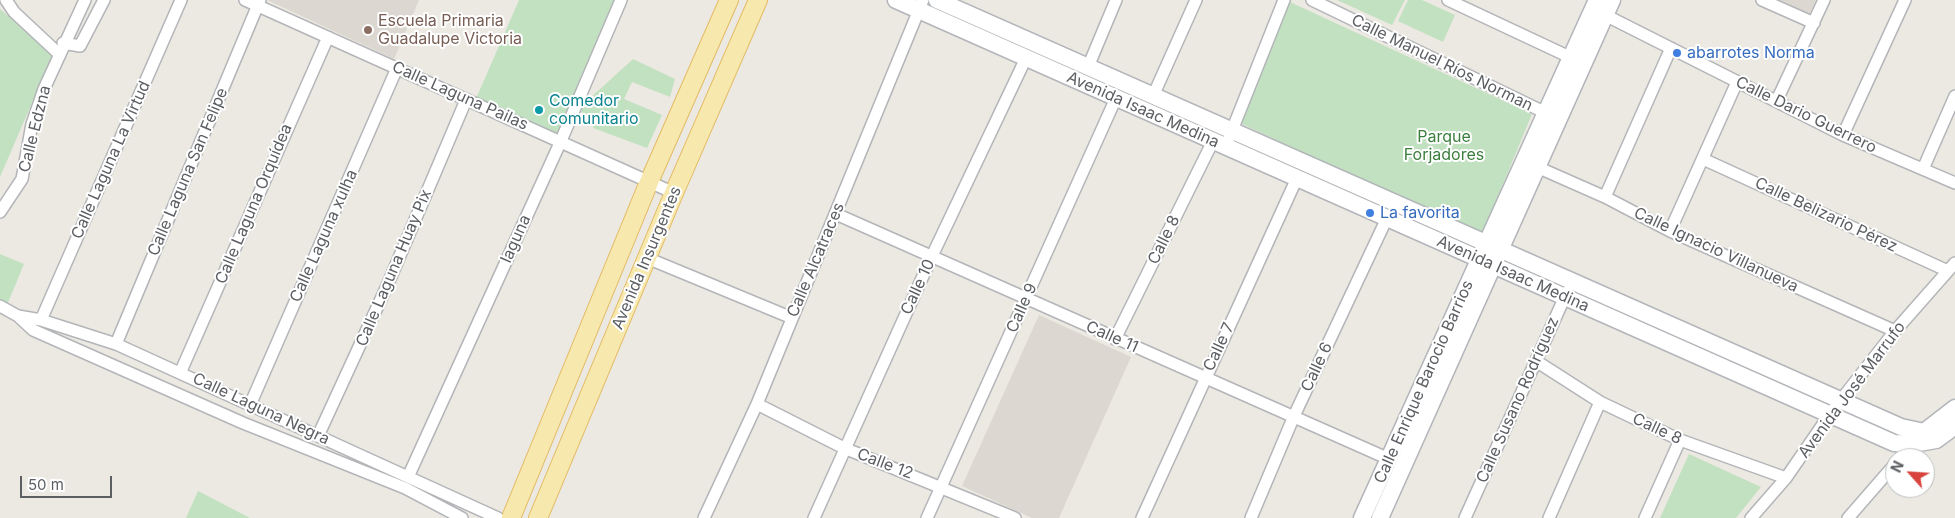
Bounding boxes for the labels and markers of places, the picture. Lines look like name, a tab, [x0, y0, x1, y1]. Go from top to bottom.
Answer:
place label: Escuela Primaria Guadalupe Victoria	[378, 11, 522, 49]
marker: Escuela Primaria Guadalupe Victoria	[362, 24, 374, 36]
place label: abarrotes Norma	[1687, 43, 1815, 63]
marker: abarrotes Norma	[1671, 47, 1683, 59]
place label: Comedor comunitario	[549, 91, 639, 129]
marker: Comedor comunitario	[533, 104, 545, 116]
place label: La favorita	[1380, 203, 1460, 223]
marker: La favorita	[1364, 207, 1376, 219]

